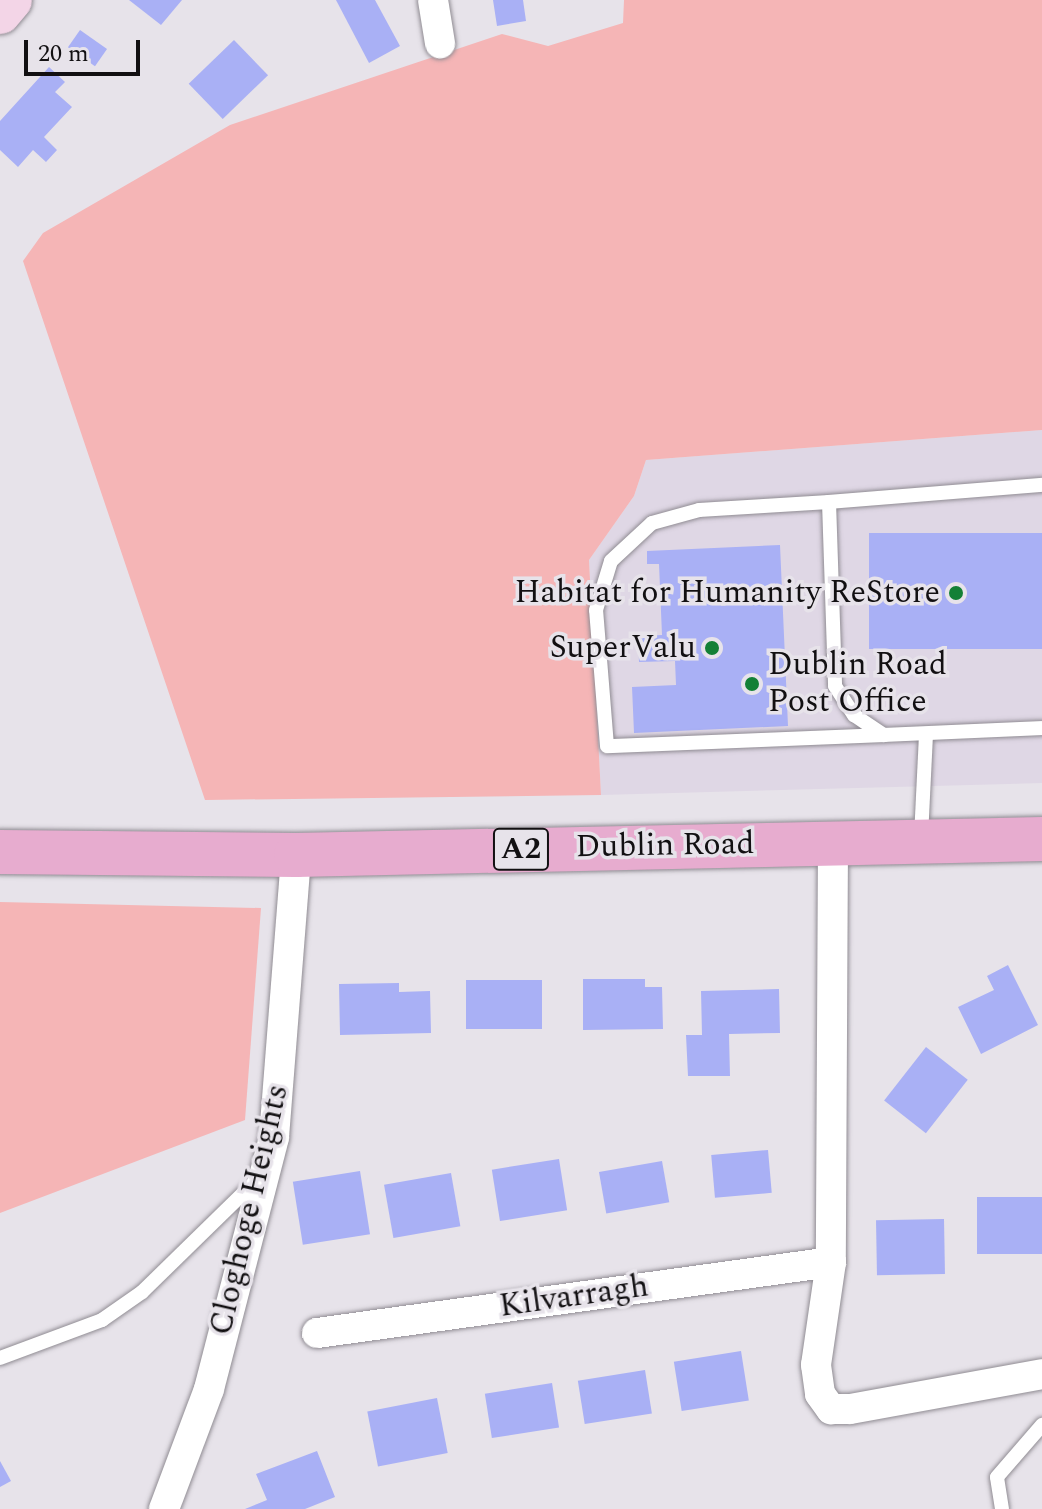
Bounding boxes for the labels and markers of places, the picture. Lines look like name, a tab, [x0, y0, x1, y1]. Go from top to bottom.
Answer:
place label: Habitat for Humanity ReStore	[515, 574, 940, 612]
marker: Habitat for Humanity ReStore	[947, 584, 965, 602]
place label: SuperValu	[550, 629, 696, 667]
marker: SuperValu	[703, 639, 721, 657]
place label: Dublin Road Post Office	[768, 647, 947, 722]
marker: Dublin Road Post Office	[743, 675, 761, 693]

